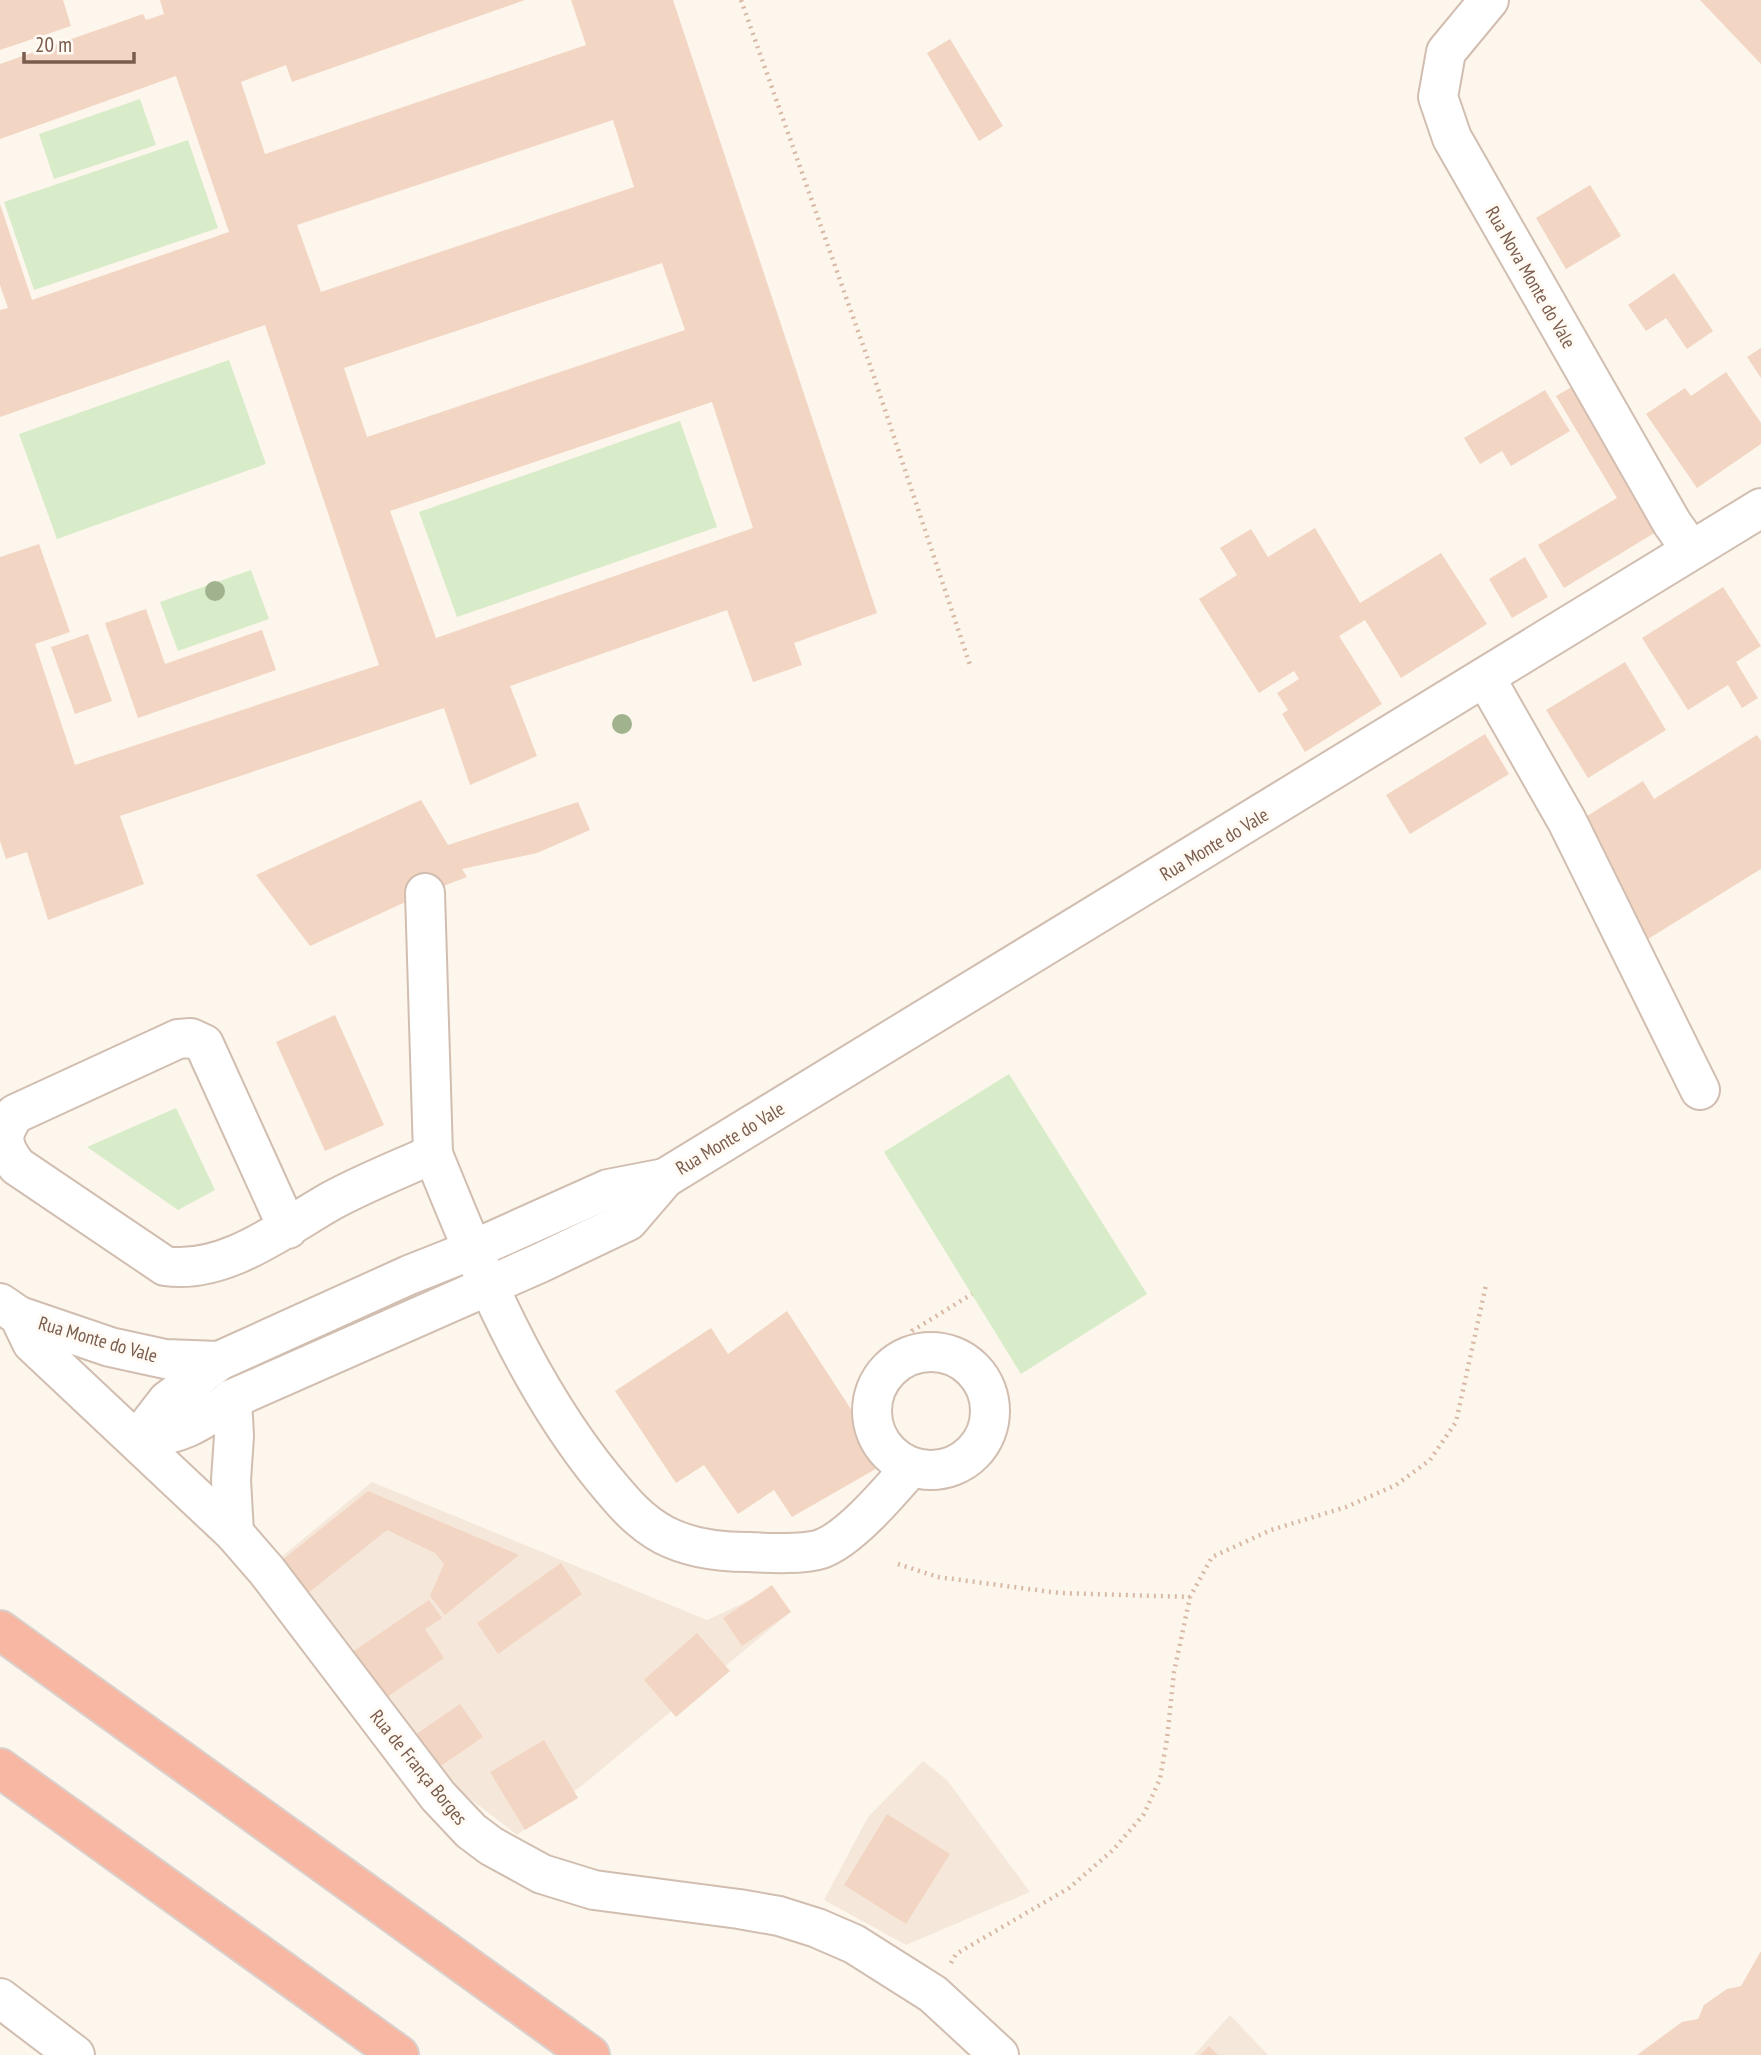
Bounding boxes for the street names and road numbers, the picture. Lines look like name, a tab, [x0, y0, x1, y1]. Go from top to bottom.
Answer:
street label: Rua Nova Monte do Vale	[1481, 202, 1581, 352]
street label: Rua Monte do Vale	[1155, 802, 1273, 886]
street label: Rua Monte do Vale	[671, 1096, 789, 1180]
street label: Rua Monte do Vale	[36, 1311, 160, 1367]
street label: Rua de França Borges	[365, 1705, 473, 1829]

